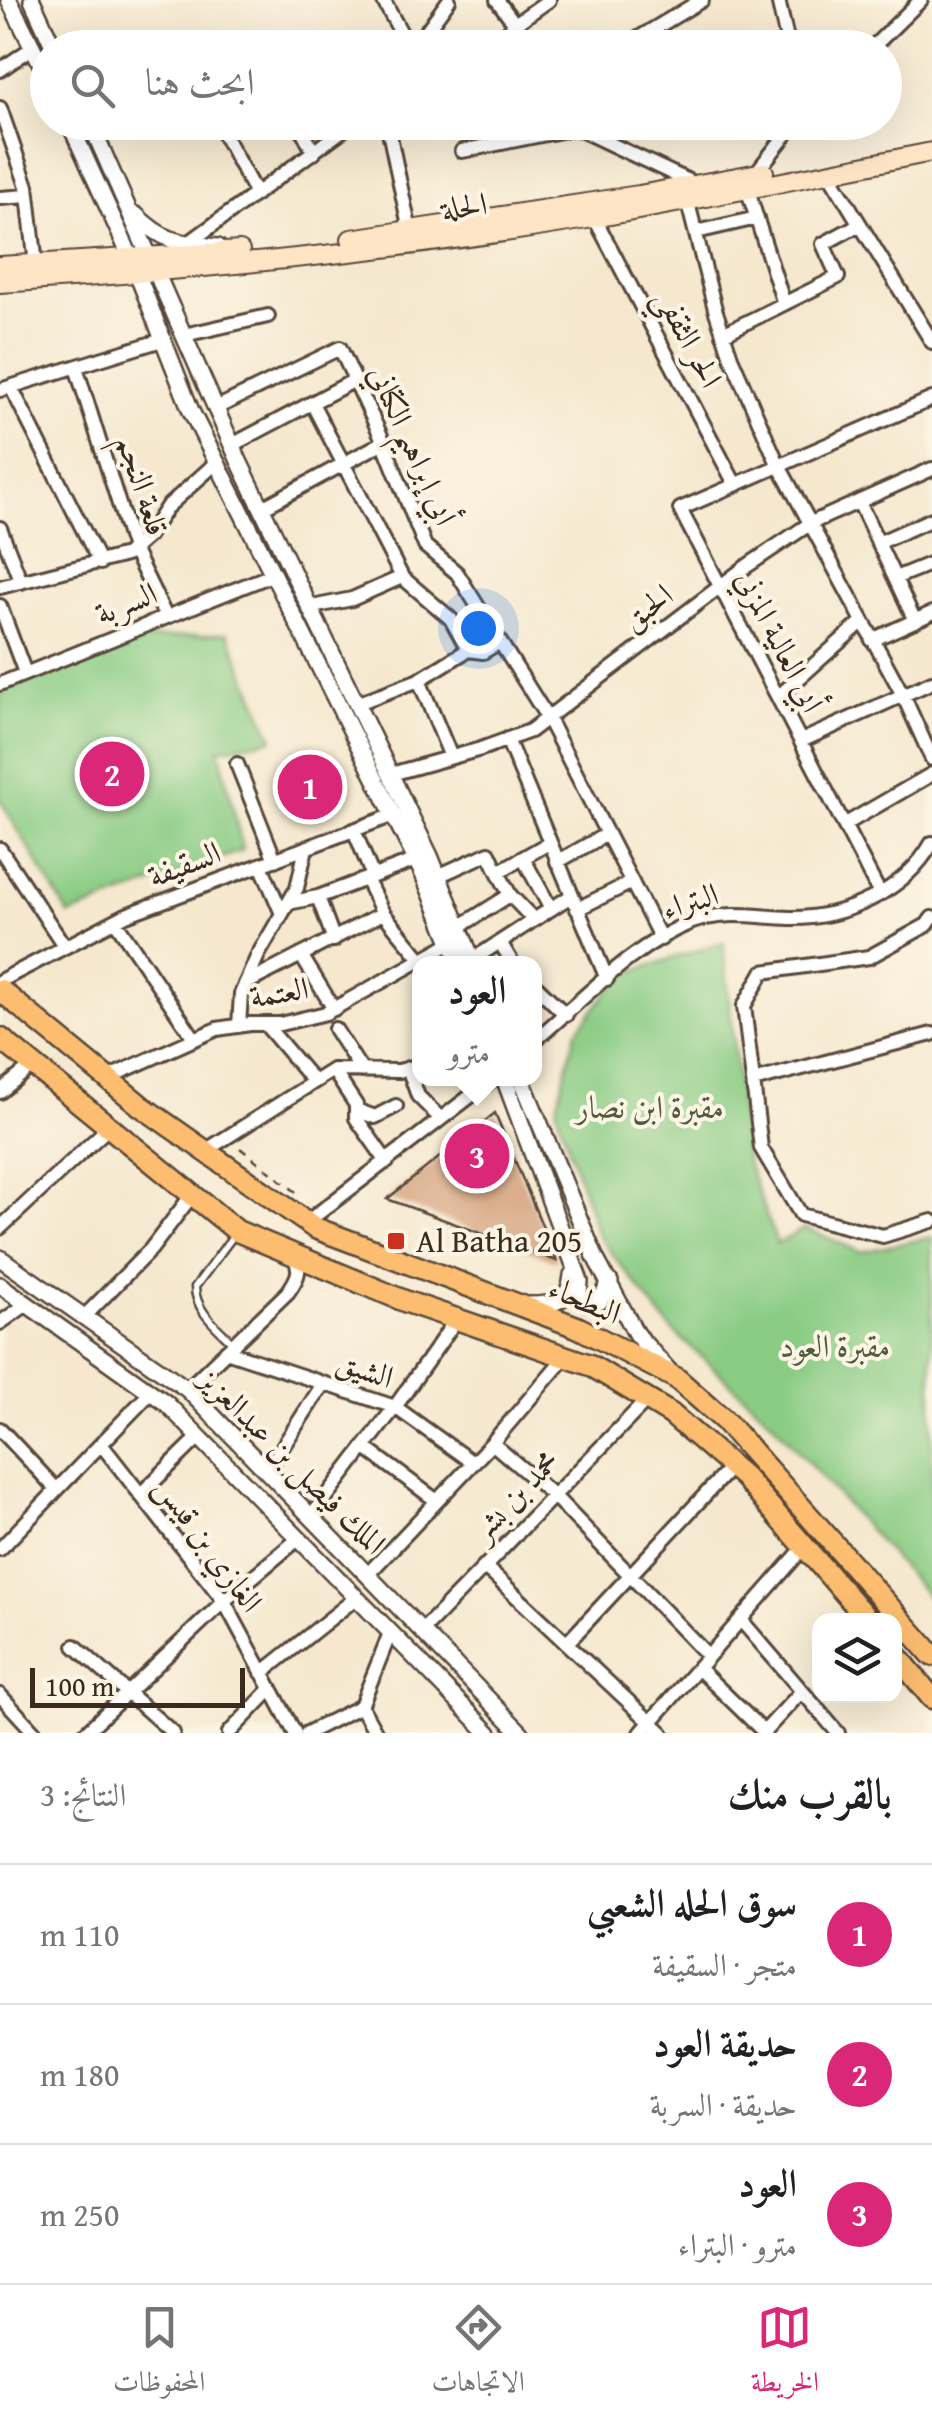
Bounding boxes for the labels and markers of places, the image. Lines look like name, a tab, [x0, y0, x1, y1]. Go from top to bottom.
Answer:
pin: 2	[80, 736, 144, 812]
pin: 1	[278, 750, 342, 824]
pin: 3	[444, 1118, 510, 1194]
place label: Al Batha 205	[416, 1217, 582, 1264]
marker: Al Batha 205	[385, 1230, 407, 1252]

